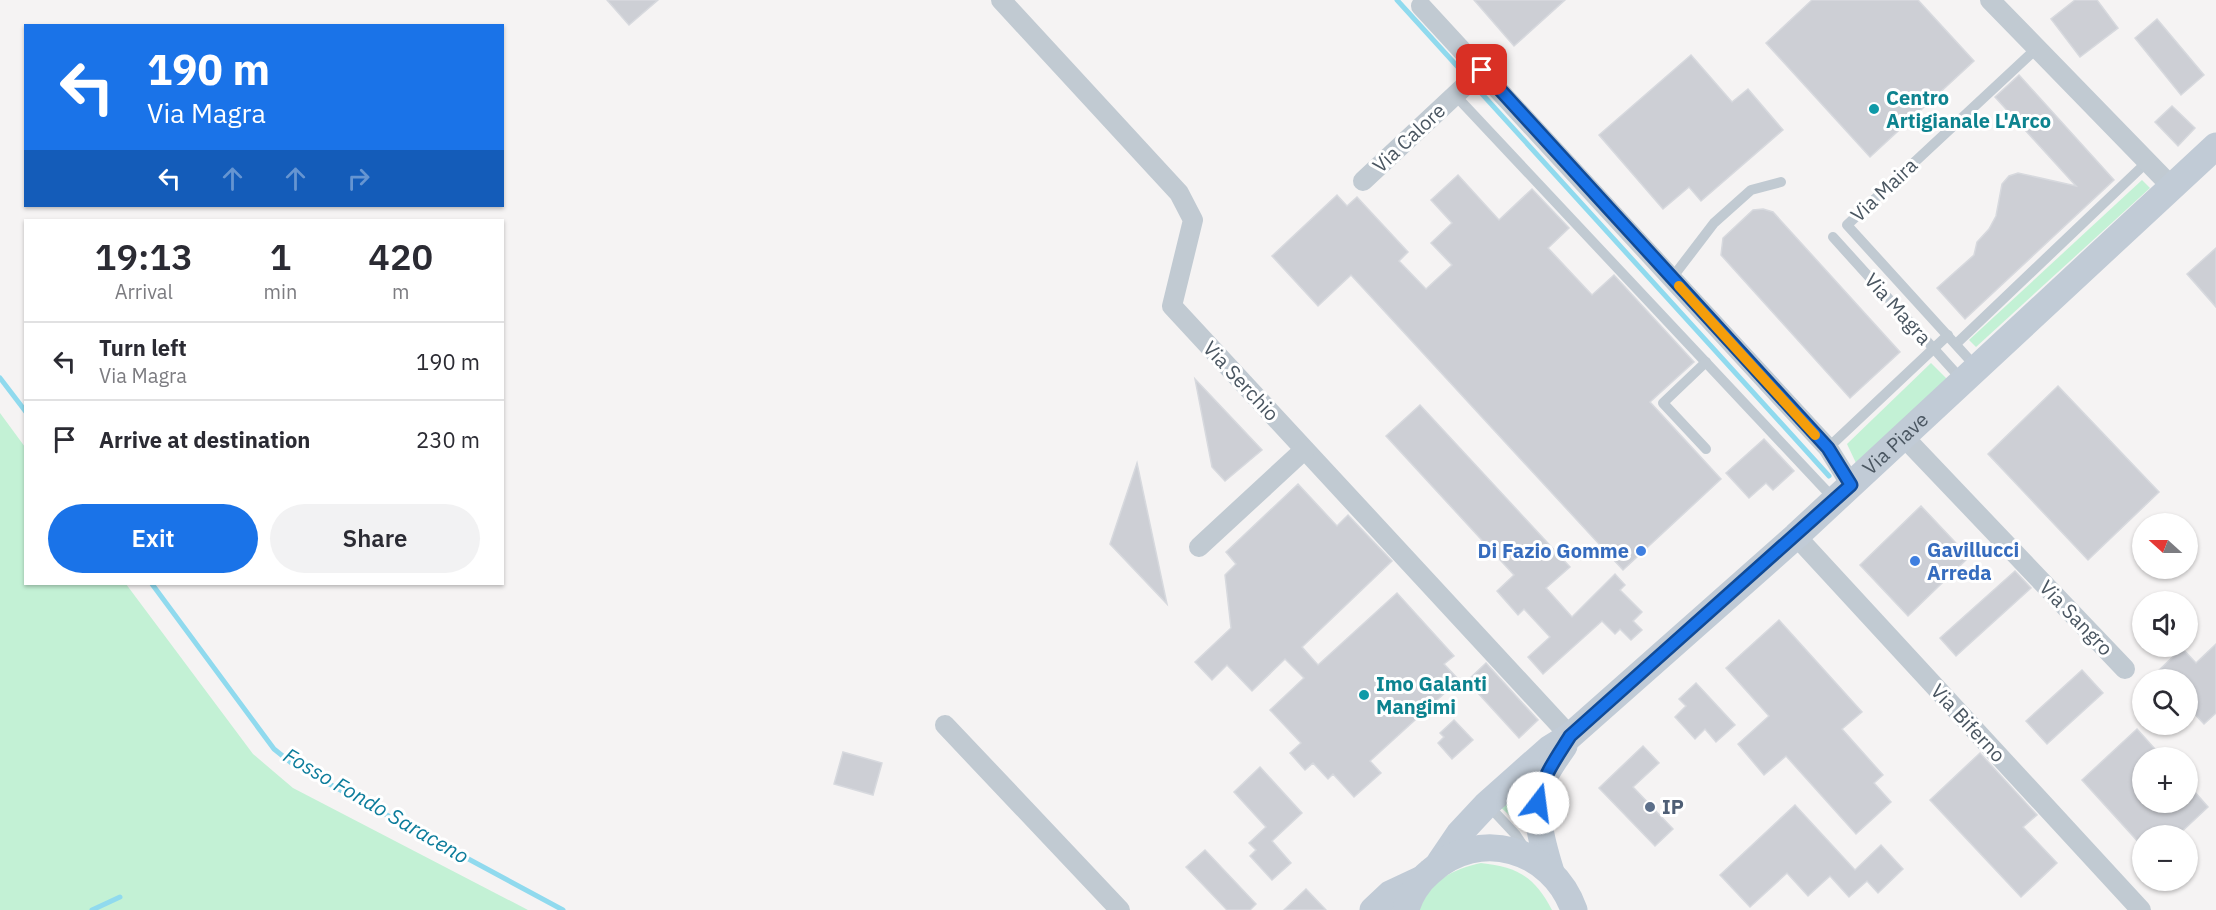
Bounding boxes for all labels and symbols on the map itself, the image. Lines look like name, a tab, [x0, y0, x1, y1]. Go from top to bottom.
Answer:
pin	[1456, 44, 1507, 95]
place label: Centro Artigianale L'Arco	[1886, 84, 2051, 134]
street label: Via Calore	[1366, 97, 1451, 178]
marker: Centro Artigianale L'Arco	[1867, 102, 1881, 116]
street label: Via Maira	[1844, 151, 1923, 228]
street label: Via Magra	[1859, 267, 1938, 351]
street label: Via Serchio	[1197, 335, 1285, 426]
street label: Via Piave	[1856, 406, 1934, 481]
north arrow	[2132, 513, 2198, 579]
place label: Gavillucci Arreda	[1927, 536, 2019, 586]
place label: Di Fazio Gomme	[1478, 537, 1629, 564]
marker: Di Fazio Gomme	[1634, 544, 1648, 558]
marker: Gavillucci Arreda	[1908, 554, 1922, 568]
street label: Via Sangro	[2034, 574, 2119, 661]
place label: Imo Galanti Mangimi	[1376, 670, 1487, 720]
street label: Via Biferno	[1925, 678, 2012, 768]
marker: Imo Galanti Mangimi	[1357, 688, 1371, 702]
water label: Fosso Fondo Saraceno	[279, 741, 474, 870]
position arrow	[1506, 771, 1570, 835]
place label: IP	[1662, 793, 1684, 820]
marker: IP	[1643, 800, 1657, 814]

